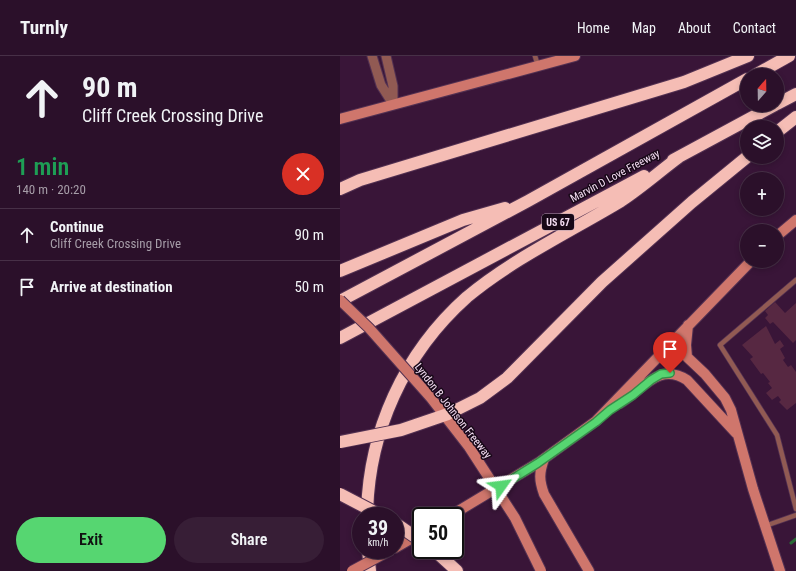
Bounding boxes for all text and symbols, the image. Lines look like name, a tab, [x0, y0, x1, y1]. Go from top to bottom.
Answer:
text: Turnly	[20, 16, 68, 39]
text: Home	[577, 20, 610, 36]
text: Map	[632, 20, 656, 36]
text: About	[678, 20, 711, 36]
text: Contact	[733, 20, 776, 36]
north arrow	[740, 68, 784, 112]
map controls	[740, 68, 784, 268]
text: 90 m	[82, 71, 138, 104]
icon: ahead	[16, 72, 68, 124]
text: Cliff Creek Crossing Drive	[82, 105, 263, 126]
button: layers	[740, 120, 784, 164]
street label: Marvin D Love Freeway	[568, 147, 662, 205]
text: 1 min	[16, 153, 69, 181]
button: close	[282, 153, 324, 195]
button: +	[740, 172, 784, 216]
text: 140 m · 20:20	[16, 182, 86, 197]
road number: US 67	[542, 214, 574, 230]
text: Continue	[50, 218, 104, 236]
icon: ahead	[16, 224, 38, 246]
button: −	[740, 224, 784, 268]
text: 90 m	[294, 226, 324, 244]
text: Cliff Creek Crossing Drive	[50, 236, 181, 251]
icon: arrive	[16, 276, 38, 298]
text: Arrive at destination	[50, 278, 173, 296]
text: 50 m	[294, 278, 324, 296]
pin	[653, 332, 687, 373]
icon: arrive	[659, 338, 681, 360]
street label: Lyndon B Johnson Freeway	[412, 361, 494, 462]
position arrow	[480, 465, 522, 507]
speed limit sign: 50	[412, 507, 464, 559]
text: 39	[368, 516, 388, 540]
button: Exit	[16, 517, 166, 563]
button: Share	[174, 517, 324, 563]
text: km/h	[368, 537, 388, 548]

